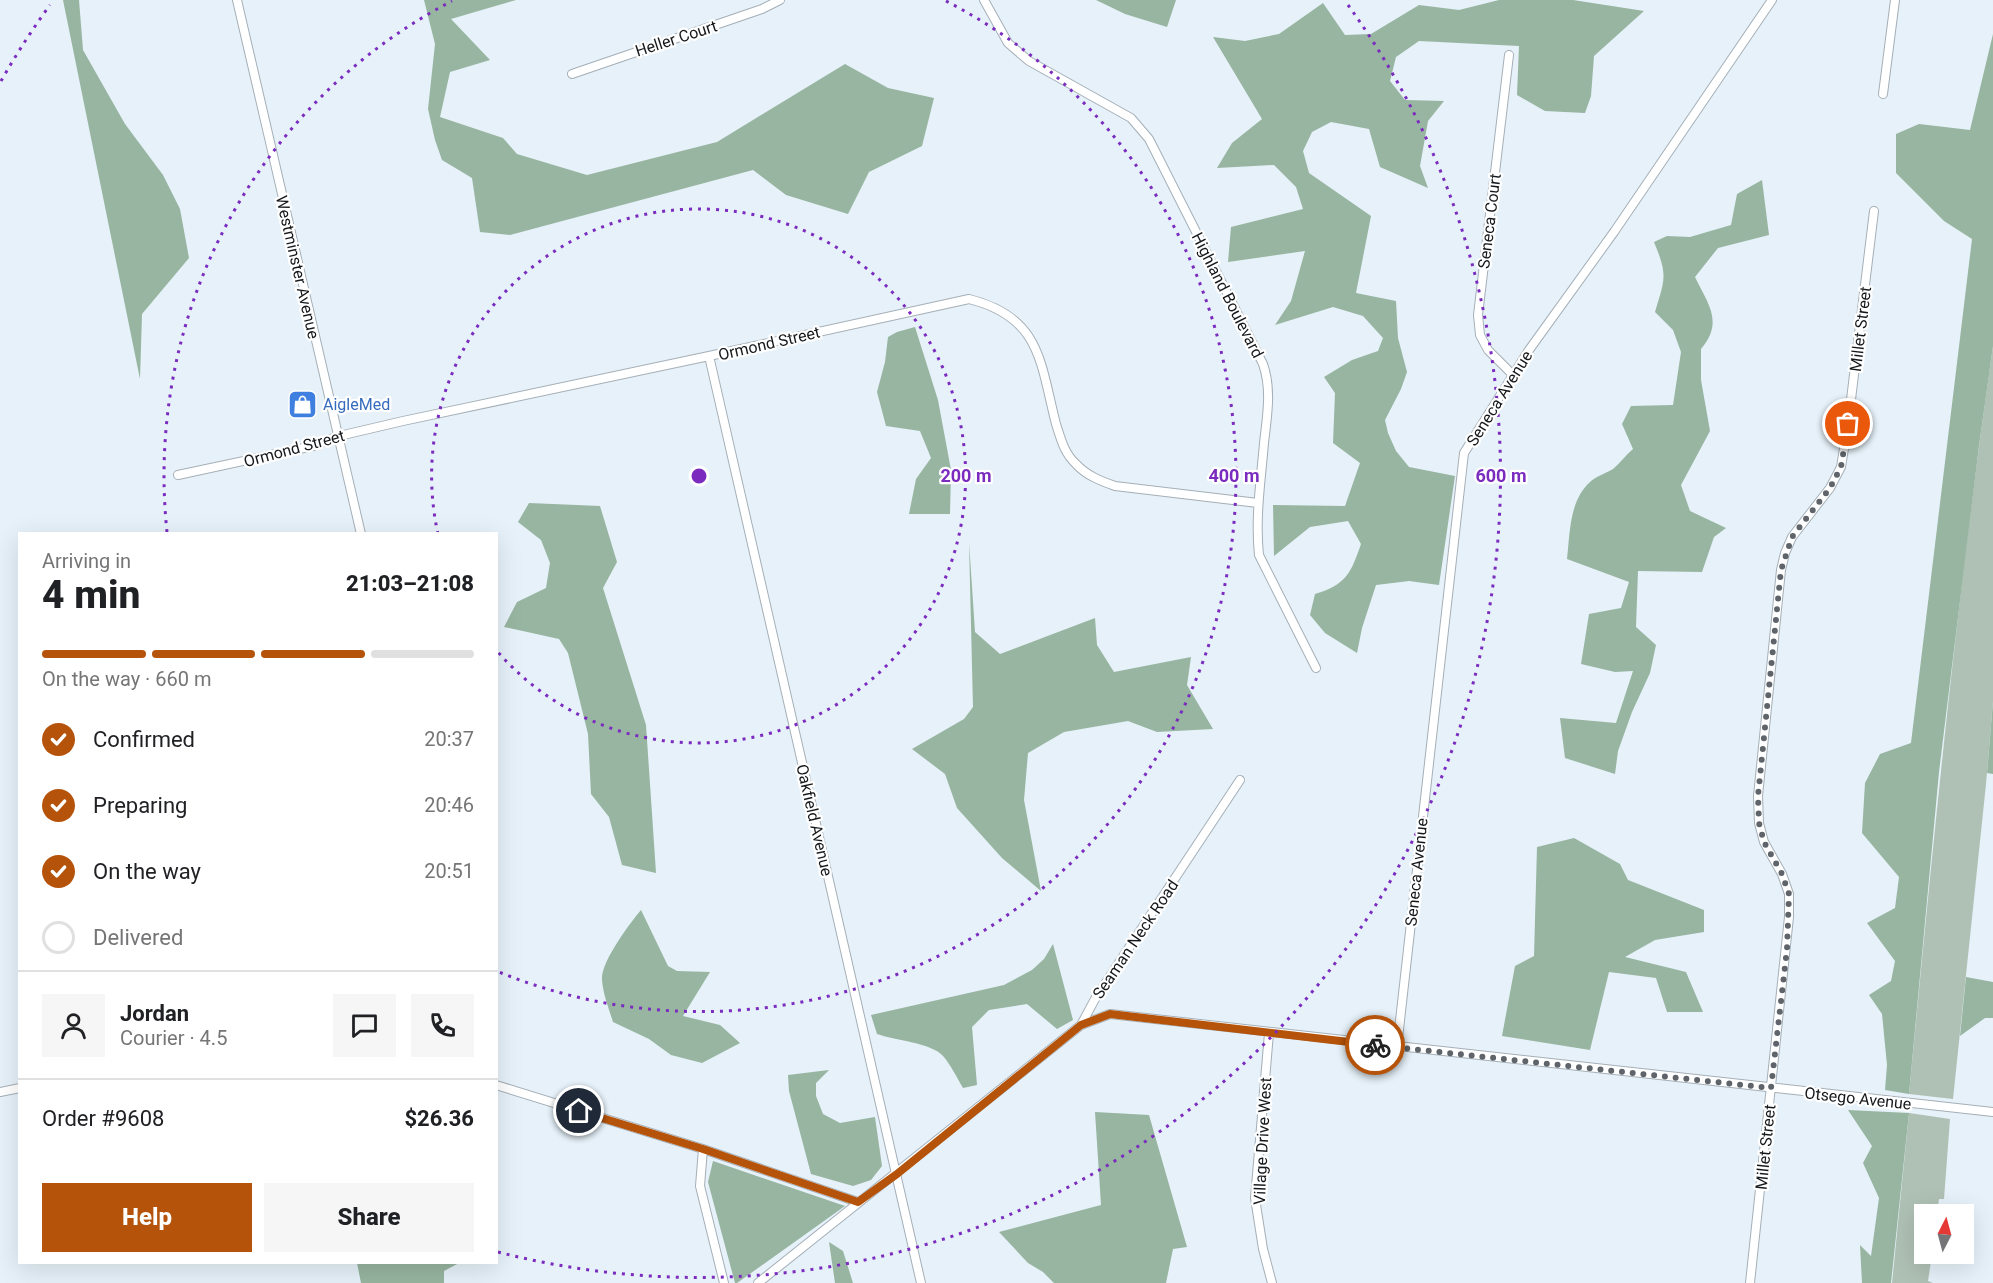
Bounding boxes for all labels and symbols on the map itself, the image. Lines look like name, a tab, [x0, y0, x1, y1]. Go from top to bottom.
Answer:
street label: Heller Court	[633, 16, 719, 61]
street label: Seneca Court	[1474, 172, 1505, 270]
street label: Westminster Avenue	[272, 194, 323, 341]
street label: Highland Boulevard	[1188, 229, 1267, 361]
street label: Millet Street	[1846, 285, 1875, 373]
street label: Ormond Street	[716, 323, 822, 364]
street label: Seneca Avenue	[1463, 347, 1536, 449]
shop icon: AigleMed	[286, 388, 318, 420]
place label: AigleMed	[323, 395, 390, 414]
pin	[1822, 398, 1873, 449]
street label: Ormond Street	[242, 426, 347, 471]
text: 200 m	[940, 465, 992, 486]
text: 400 m	[1208, 465, 1260, 486]
text: 600 m	[1475, 465, 1527, 486]
centre of rings	[689, 466, 709, 486]
street label: Oakfield Avenue	[792, 762, 837, 878]
street label: Seneca Avenue	[1401, 817, 1432, 927]
street label: Seaman Neck Road	[1089, 876, 1182, 1002]
courier	[1345, 1015, 1405, 1075]
street label: Village Drive West	[1250, 1077, 1275, 1205]
street label: Otsego Avenue	[1804, 1083, 1912, 1114]
pin	[553, 1085, 604, 1136]
street label: Millet Street	[1752, 1104, 1779, 1191]
north arrow	[1914, 1204, 1974, 1264]

